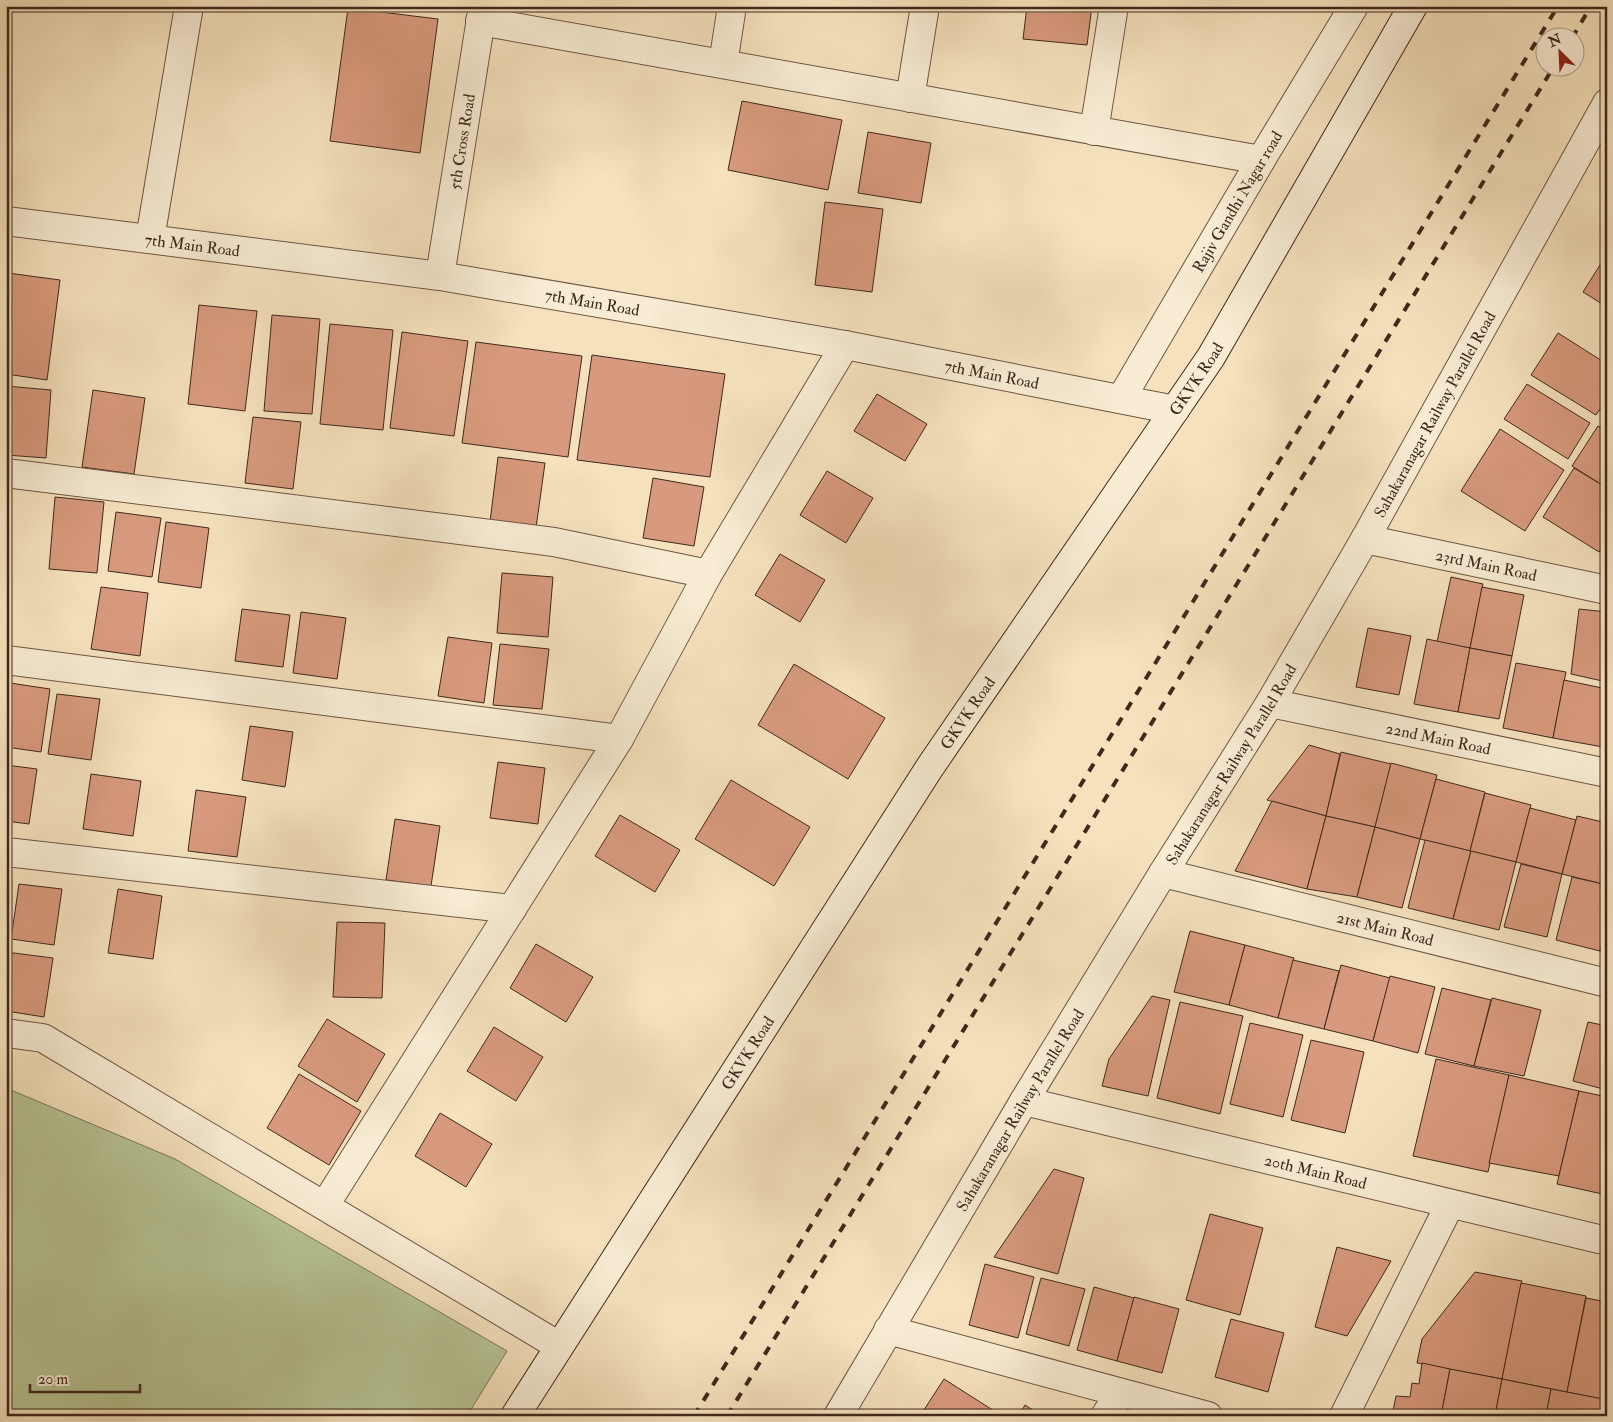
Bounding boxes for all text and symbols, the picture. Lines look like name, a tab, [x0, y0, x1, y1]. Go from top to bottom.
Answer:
north arrow	[1536, 28, 1586, 78]
text: N	[1545, 30, 1565, 51]
street label: 5th Cross Road	[445, 92, 480, 191]
street label: Rajiv Gandhi Nagar road	[1188, 127, 1287, 276]
street label: 7th Main Road	[144, 230, 241, 262]
street label: 7th Main Road	[543, 285, 641, 321]
street label: Sahakaranagar Railway Parallel Road	[1370, 308, 1500, 521]
street label: GKVK Road	[1165, 339, 1228, 419]
street label: 7th Main Road	[943, 356, 1041, 394]
street label: 23rd Main Road	[1434, 545, 1539, 586]
street label: Sahakaranagar Railway Parallel Road	[1162, 661, 1301, 869]
street label: GKVK Road	[936, 673, 1000, 754]
street label: 22nd Main Road	[1384, 718, 1493, 760]
street label: 21st Main Road	[1334, 907, 1436, 951]
street label: Sahakaranagar Railway Parallel Road	[952, 1005, 1089, 1215]
street label: GKVK Road	[717, 1013, 779, 1094]
street label: 20th Main Road	[1262, 1150, 1369, 1194]
scale bar	[30, 1362, 140, 1394]
text: 20 m	[38, 1370, 68, 1389]

